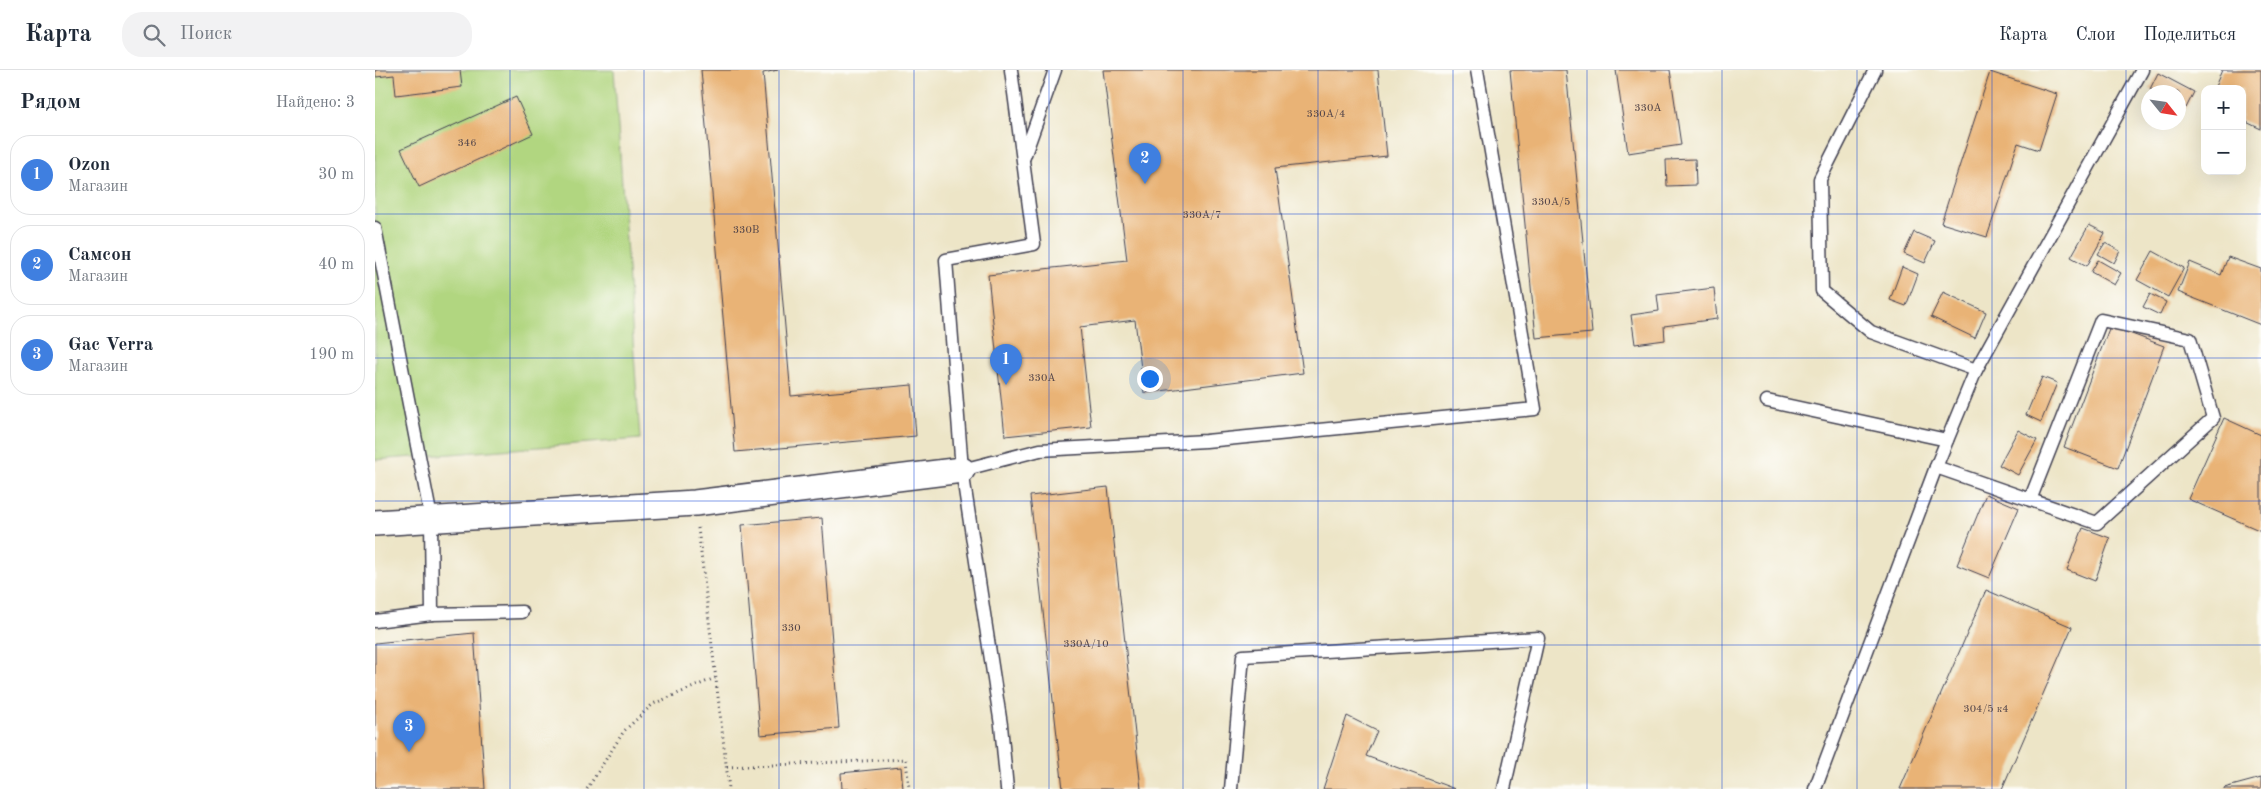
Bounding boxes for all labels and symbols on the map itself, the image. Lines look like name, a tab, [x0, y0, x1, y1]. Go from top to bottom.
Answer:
north arrow	[2141, 85, 2186, 130]
house number: 330А	[1634, 103, 1662, 114]
house number: 330А/4	[1307, 109, 1345, 120]
house number: 346	[457, 138, 477, 149]
pin: 2	[1129, 143, 1161, 184]
house number: 330А/5	[1532, 197, 1570, 208]
house number: 330А/7	[1183, 210, 1221, 221]
house number: 330В	[733, 225, 759, 236]
pin: 1	[990, 344, 1022, 385]
your location	[1137, 366, 1163, 392]
house number: 330А	[1028, 373, 1056, 384]
house number: 330	[781, 623, 801, 634]
house number: 330А/10	[1063, 639, 1109, 650]
house number: 304/5 к4	[1963, 704, 2009, 715]
pin: 3	[393, 711, 425, 752]

